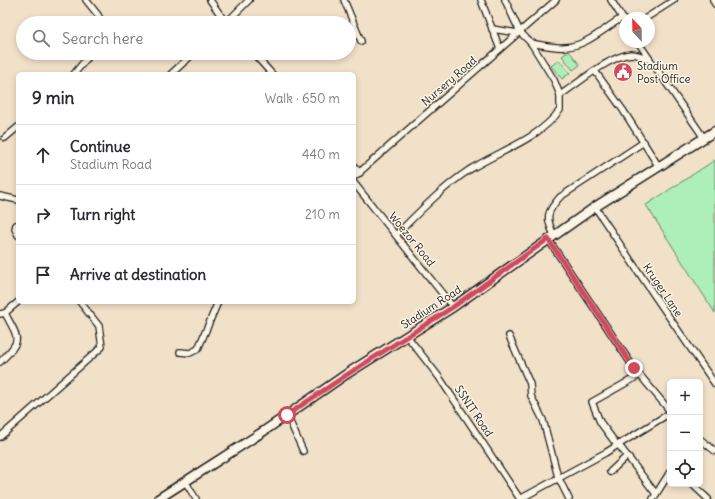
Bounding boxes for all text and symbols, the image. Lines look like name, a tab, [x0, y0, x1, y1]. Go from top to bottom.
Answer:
north arrow	[619, 12, 655, 48]
search box	[16, 16, 356, 60]
icon: search	[30, 27, 52, 49]
text: Search here	[62, 29, 143, 48]
street label: Nursery Road	[419, 53, 480, 109]
place label: Stadium Post Office	[637, 59, 690, 86]
public building icon: Stadium Post Office	[612, 61, 634, 83]
text: 9 min	[32, 87, 74, 109]
text: Walk · 650 m	[265, 90, 340, 107]
text: Continue	[70, 137, 131, 156]
icon: ahead	[32, 144, 54, 166]
text: 440 m	[302, 146, 340, 163]
text: Stadium Road	[70, 156, 152, 173]
icon: right	[32, 204, 54, 226]
text: Turn right	[70, 205, 135, 224]
text: 210 m	[305, 206, 340, 223]
street label: Woezor Road	[386, 209, 439, 269]
street label: Kruger Lane	[640, 261, 686, 319]
icon: arrive	[32, 264, 54, 286]
text: Arrive at destination	[70, 265, 206, 284]
street label: Stadium Road	[398, 282, 464, 332]
route end	[625, 359, 643, 377]
map controls	[667, 379, 703, 487]
button: +	[667, 379, 703, 415]
street label: SSNIT Road	[452, 383, 497, 440]
route start	[278, 406, 296, 424]
button: −	[667, 415, 703, 451]
button: locate	[667, 451, 703, 487]

